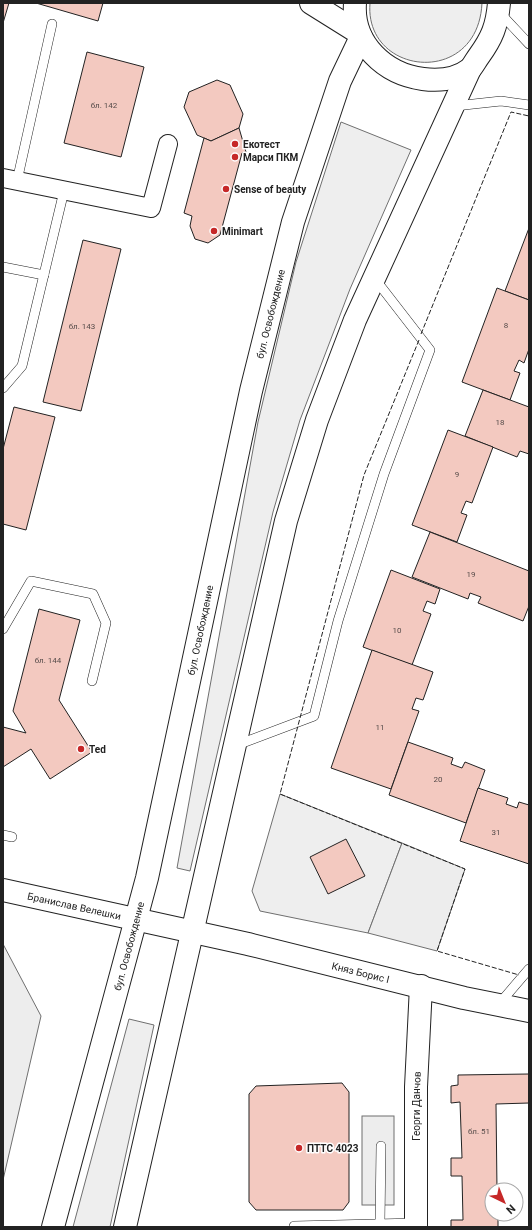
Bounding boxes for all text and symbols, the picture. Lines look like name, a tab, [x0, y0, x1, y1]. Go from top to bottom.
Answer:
house number: бл. 142	[91, 101, 118, 110]
marker: Екотест	[230, 139, 240, 149]
place label: Екотест	[243, 139, 280, 150]
marker: Марси ПКМ	[230, 152, 240, 162]
place label: Марси ПКМ	[243, 152, 299, 163]
marker: Sense of beauty	[221, 184, 231, 194]
place label: Sense of beauty	[234, 184, 307, 195]
marker: Minimart	[209, 226, 219, 236]
place label: Minimart	[222, 226, 264, 237]
street label: бул. Освобождение	[254, 268, 287, 360]
house number: 8	[504, 321, 509, 330]
house number: бл. 143	[69, 322, 95, 331]
house number: 18	[496, 418, 505, 427]
house number: 9	[455, 470, 459, 479]
house number: 19	[467, 570, 476, 579]
street label: бул. Освобождение	[185, 584, 215, 676]
house number: 10	[393, 626, 402, 635]
house number: бл. 144	[35, 656, 62, 665]
house number: 11	[376, 723, 385, 732]
marker: Ted	[76, 744, 86, 754]
place label: Ted	[89, 744, 106, 755]
house number: 20	[434, 775, 443, 784]
house number: 31	[492, 828, 501, 837]
street label: Бранислав Велешки	[26, 890, 122, 921]
street label: бул. Освобождение	[111, 900, 146, 992]
street label: Княз Борис I	[331, 960, 391, 985]
street label: Георги Данчов	[410, 1071, 422, 1141]
house number: бл. 51	[468, 1127, 490, 1136]
marker: ПТТС 4023	[294, 1143, 304, 1153]
place label: ПТТС 4023	[307, 1143, 359, 1154]
north arrow	[484, 1182, 524, 1222]
text: N	[503, 1202, 518, 1217]

